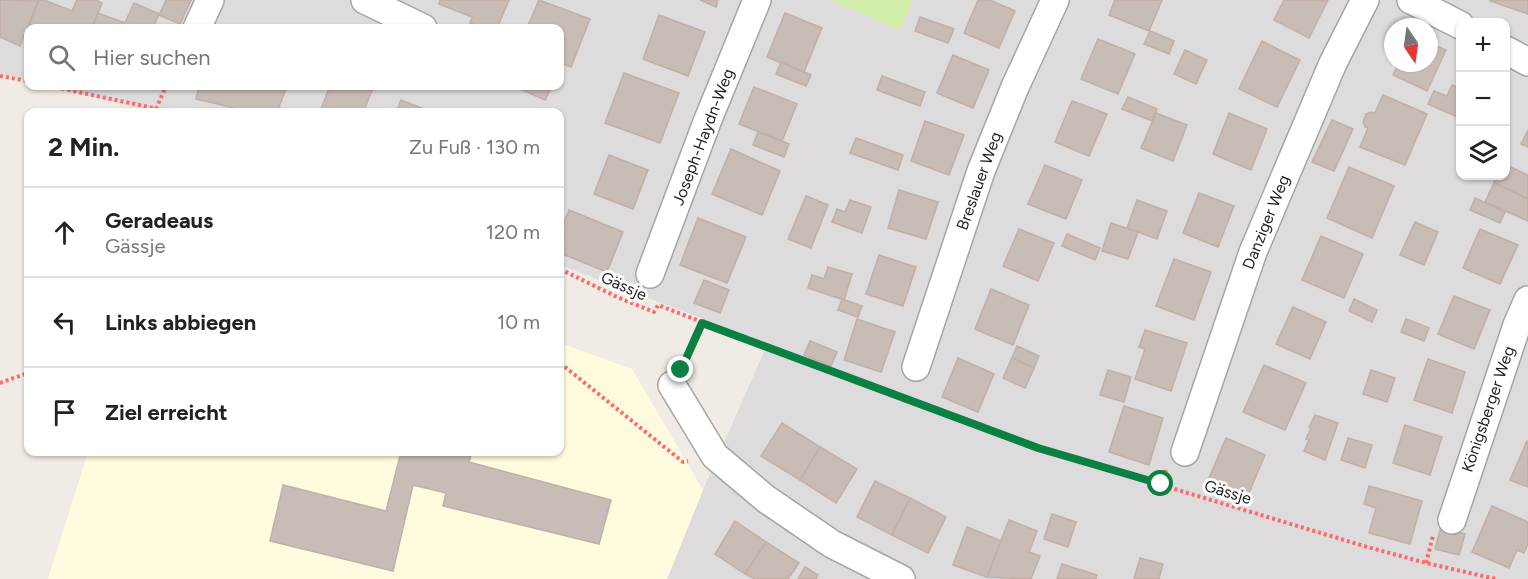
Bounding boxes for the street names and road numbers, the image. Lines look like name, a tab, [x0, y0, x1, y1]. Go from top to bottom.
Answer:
street label: Joseph-Haydn-Weg	[668, 66, 738, 208]
street label: Breslauer Weg	[952, 129, 1006, 233]
street label: Danziger Weg	[1238, 172, 1294, 272]
street label: Gässje	[598, 268, 650, 305]
street label: Königsberger Weg	[1457, 343, 1519, 475]
street label: Gässje	[1202, 476, 1254, 508]

